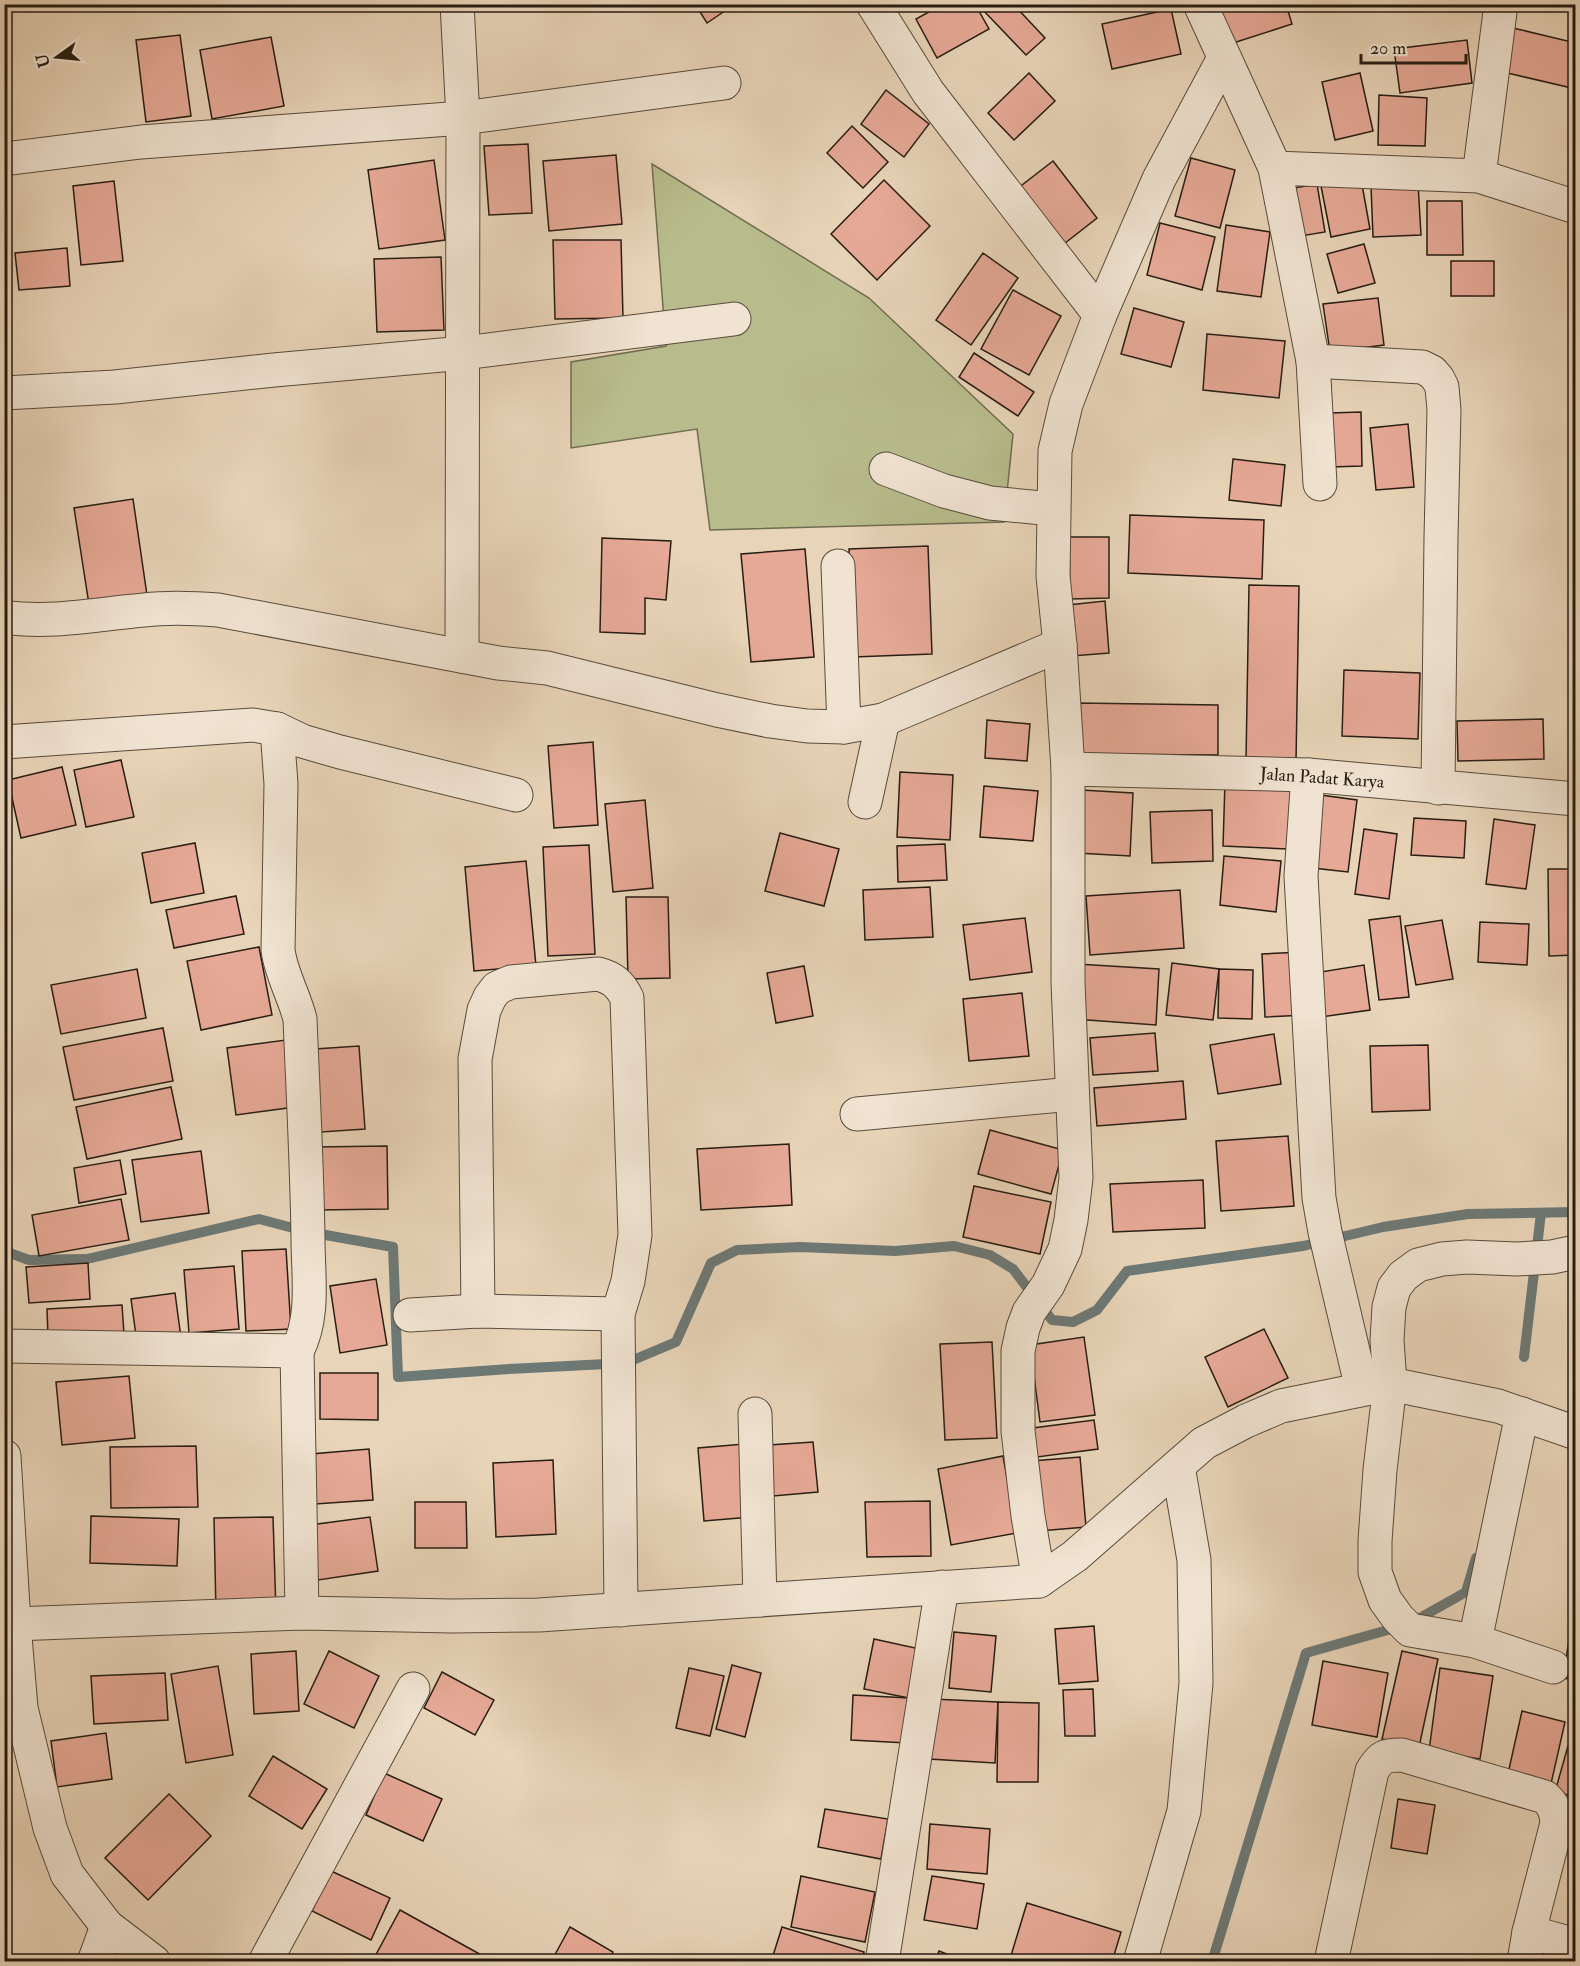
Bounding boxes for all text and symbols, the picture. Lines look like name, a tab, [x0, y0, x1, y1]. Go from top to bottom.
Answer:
north arrow	[27, 27, 87, 87]
scale bar	[1361, 27, 1466, 65]
text: 20 m	[1370, 37, 1406, 60]
text: U	[32, 51, 55, 70]
street label: Jalan Padat Karya	[1258, 762, 1386, 794]

